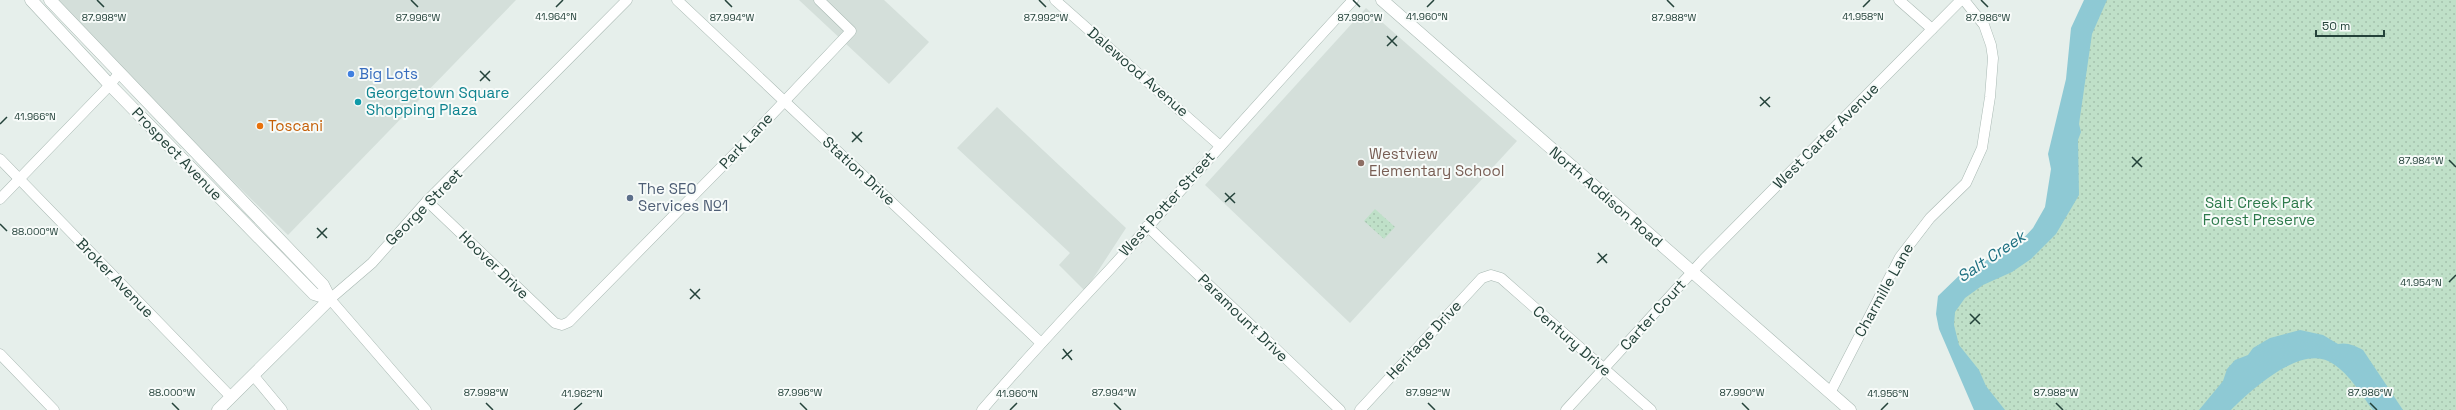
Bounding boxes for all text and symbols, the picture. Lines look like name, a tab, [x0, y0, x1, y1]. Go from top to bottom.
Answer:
text: 41.964°N	[535, 10, 577, 23]
text: 41.960°N	[1406, 10, 1448, 23]
text: 41.958°N	[1842, 10, 1884, 23]
text: 87.998°W	[82, 11, 127, 24]
text: 87.996°W	[396, 11, 441, 24]
text: 87.994°W	[710, 11, 755, 24]
text: 87.992°W	[1024, 11, 1068, 24]
text: 87.990°W	[1338, 11, 1383, 24]
text: 87.988°W	[1652, 11, 1697, 24]
text: 87.986°W	[1966, 11, 2011, 24]
scale bar	[2316, 12, 2384, 38]
text: 50 m	[2322, 18, 2350, 34]
street label: Dalewood Avenue	[1084, 23, 1193, 121]
place label: Big Lots	[359, 64, 418, 83]
marker: Big Lots	[346, 69, 356, 79]
street label: West Carter Avenue	[1769, 79, 1883, 193]
place label: Georgetown Square Shopping Plaza	[366, 83, 510, 119]
marker: Georgetown Square Shopping Plaza	[353, 97, 363, 107]
street label: Prospect Avenue	[128, 103, 227, 204]
street label: Park Lane	[715, 109, 777, 173]
text: 41.966°N	[14, 110, 56, 123]
place label: Toscani	[268, 116, 323, 135]
marker: Toscani	[255, 121, 265, 131]
street label: Station Drive	[819, 132, 900, 209]
street label: North Addison Road	[1546, 142, 1667, 251]
place label: Westview Elementary School	[1369, 144, 1505, 180]
street label: West Potter Street	[1115, 147, 1219, 260]
text: 87.984°W	[2399, 154, 2444, 167]
marker: Westview Elementary School	[1356, 158, 1366, 168]
street label: George Street	[381, 164, 466, 249]
place label: The SEO Services №1	[638, 179, 728, 215]
marker: The SEO Services №1	[625, 193, 635, 203]
park label: Salt Creek Park Forest Preserve	[2203, 193, 2315, 229]
text: 88.000°W	[12, 225, 59, 238]
water label: Salt Creek	[1953, 225, 2031, 287]
street label: Hoover Drive	[455, 226, 533, 303]
street label: Broker Avenue	[73, 234, 158, 322]
street label: Charmille Lane	[1850, 239, 1917, 340]
street label: Paramount Drive	[1194, 270, 1293, 366]
street label: Carter Court	[1616, 275, 1690, 354]
text: 41.954°N	[2400, 276, 2442, 289]
street label: Heritage Drive	[1382, 296, 1465, 383]
street label: Century Drive	[1529, 301, 1616, 380]
text: 88.000°W	[149, 386, 196, 399]
text: 87.998°W	[464, 386, 509, 399]
text: 87.996°W	[778, 386, 823, 399]
text: 87.994°W	[1092, 386, 1137, 399]
text: 87.992°W	[1406, 386, 1450, 399]
text: 87.990°W	[1720, 386, 1765, 399]
text: 87.988°W	[2034, 386, 2079, 399]
text: 87.986°W	[2348, 386, 2393, 399]
text: 41.962°N	[561, 387, 603, 400]
text: 41.960°N	[996, 387, 1038, 400]
text: 41.956°N	[1867, 387, 1909, 400]

